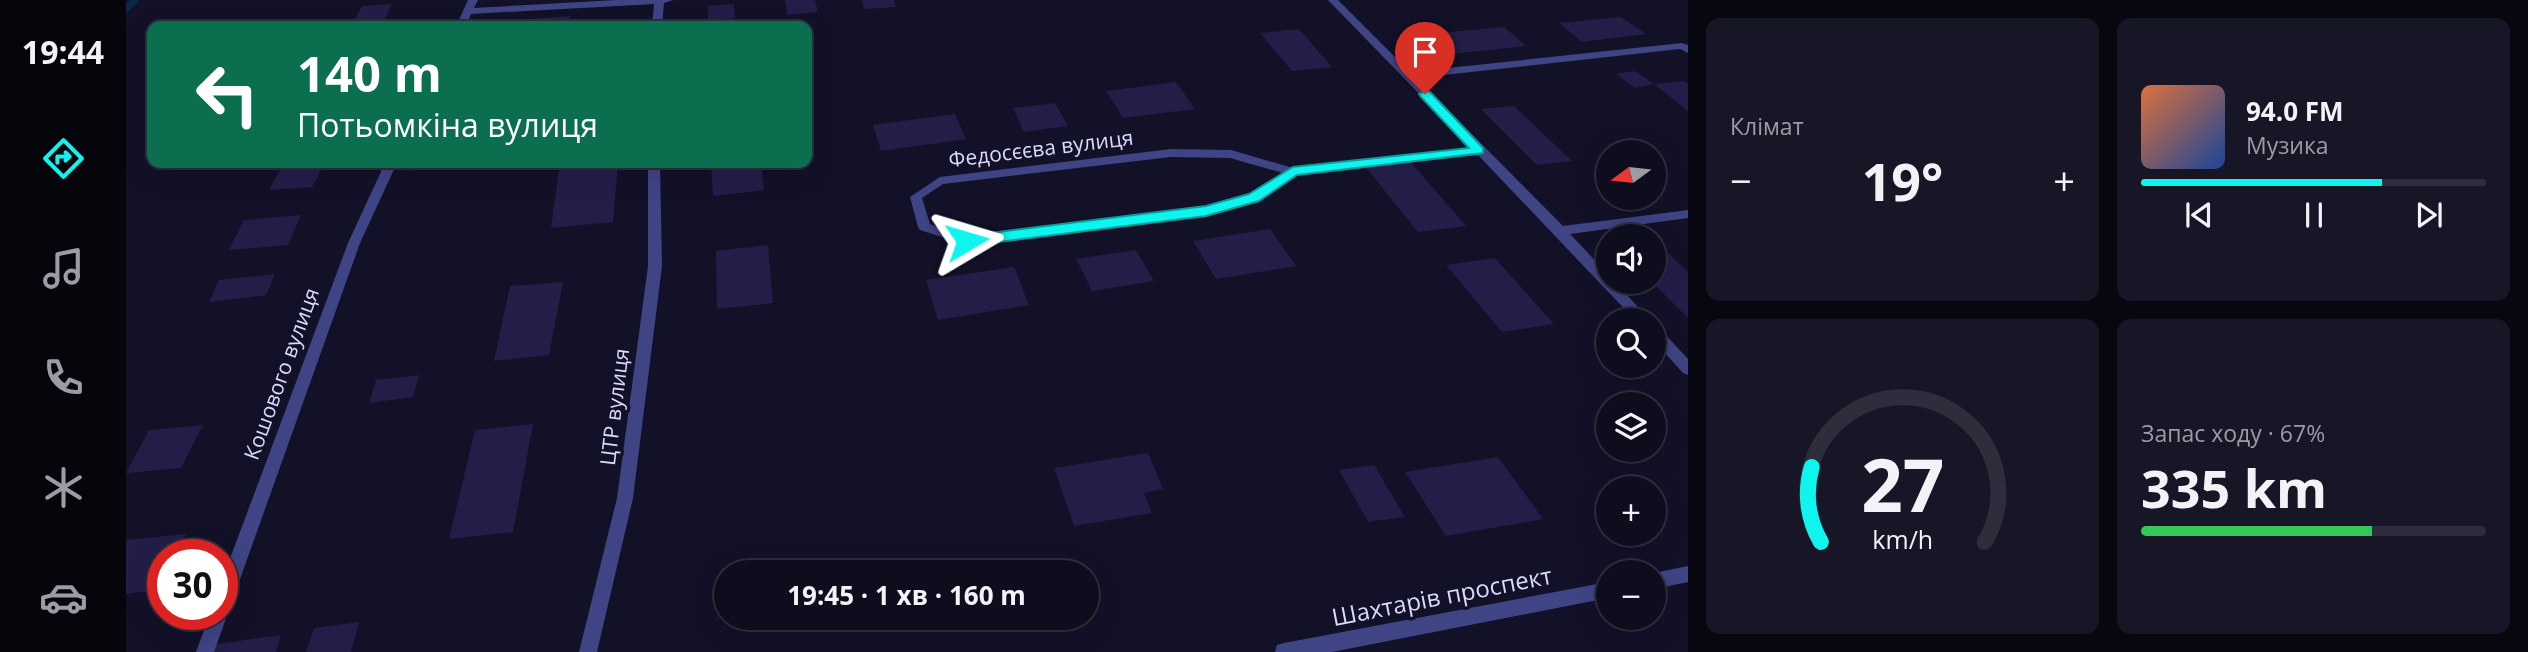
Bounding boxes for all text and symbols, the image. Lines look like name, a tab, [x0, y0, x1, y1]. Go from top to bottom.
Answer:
pin	[1395, 22, 1455, 94]
text: 19:44	[22, 30, 104, 73]
icon: arrive	[1406, 33, 1444, 71]
text: 140 m	[297, 40, 442, 106]
icon: left	[182, 49, 273, 140]
text: 94.0 FM	[2246, 93, 2344, 129]
text: Потьомкіна вулиця	[297, 103, 598, 146]
text: Клімат	[1730, 110, 1803, 142]
street label: Федосєєва вулиця	[947, 123, 1135, 173]
text: Музика	[2246, 129, 2329, 161]
icon: directions	[39, 134, 88, 183]
north arrow	[1596, 140, 1666, 210]
map controls	[1596, 140, 1666, 630]
text: 19°	[1862, 145, 1943, 216]
text: −	[1730, 154, 1752, 206]
text: +	[2053, 154, 2075, 206]
icon: previous	[2180, 196, 2218, 234]
icon: pause	[2295, 196, 2333, 234]
icon: next	[2410, 196, 2448, 234]
position arrow	[930, 204, 1004, 278]
button: sound	[1596, 224, 1666, 294]
icon: music	[39, 244, 88, 293]
street label: Кошового вулиця	[237, 284, 325, 464]
button: search	[1596, 308, 1666, 378]
street label: ЦТР вулиця	[593, 347, 635, 467]
icon: phone	[39, 353, 88, 402]
button: layers	[1596, 392, 1666, 462]
text: Запас ходу · 67%	[2141, 417, 2325, 449]
text: 27	[1861, 435, 1944, 534]
text: 335 km	[2141, 452, 2327, 523]
icon: climate	[39, 463, 88, 512]
button: +	[1596, 476, 1666, 546]
text: km/h	[1872, 522, 1933, 556]
speed limit sign: 30	[147, 539, 238, 630]
street label: Шахтарів проспект	[1329, 558, 1555, 633]
button: −	[1596, 560, 1666, 630]
icon: car	[39, 573, 88, 622]
text: 19:45 · 1 хв · 160 m	[787, 577, 1026, 613]

